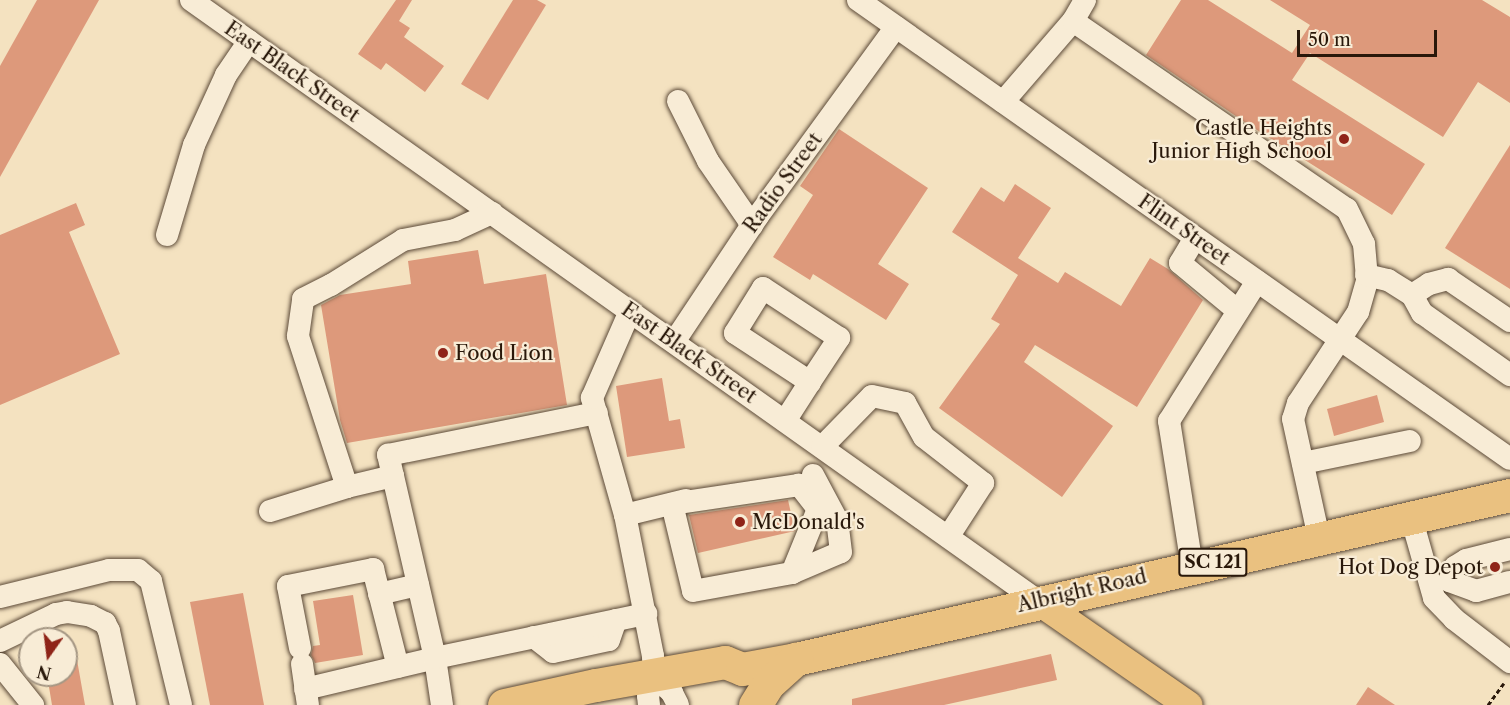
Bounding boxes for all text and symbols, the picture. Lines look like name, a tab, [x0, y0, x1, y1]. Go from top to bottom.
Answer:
street label: East Black Street	[220, 16, 364, 128]
scale bar	[1300, 18, 1440, 56]
text: 50 m	[1308, 29, 1351, 51]
place label: Castle Heights Junior High School	[1151, 116, 1332, 163]
street label: Radio Street	[739, 128, 827, 238]
marker: Castle Heights Junior High School	[1337, 132, 1351, 146]
street label: Flint Street	[1133, 190, 1235, 270]
street label: East Black Street	[617, 297, 761, 409]
place label: Food Lion	[455, 341, 553, 365]
marker: Food Lion	[436, 346, 450, 360]
place label: McDonald's	[752, 510, 865, 534]
marker: McDonald's	[733, 515, 747, 529]
road number: SC 121	[1177, 547, 1249, 577]
place label: Hot Dog Depot	[1338, 555, 1483, 579]
marker: Hot Dog Depot	[1488, 560, 1502, 574]
street label: Albright Road	[1015, 564, 1149, 618]
north arrow	[18, 627, 78, 687]
text: N	[35, 661, 53, 684]

